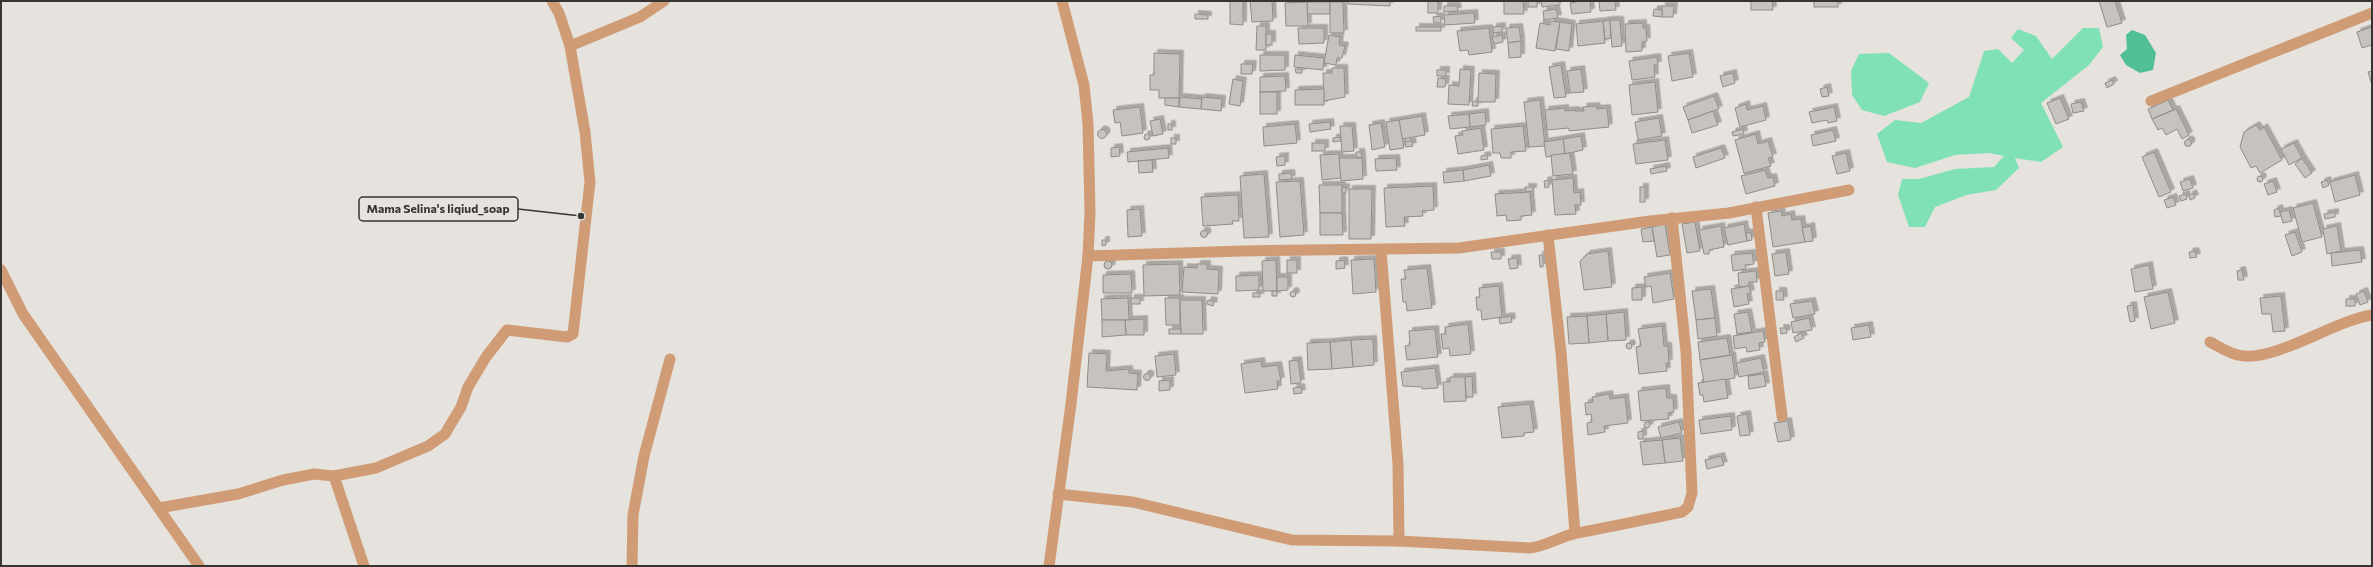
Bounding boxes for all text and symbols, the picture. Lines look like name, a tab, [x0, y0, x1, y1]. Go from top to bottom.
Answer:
callout: Mama Selina's liqiud_soap	[359, 197, 518, 221]
text: Mama Selina's liqiud_soap	[366, 201, 510, 216]

